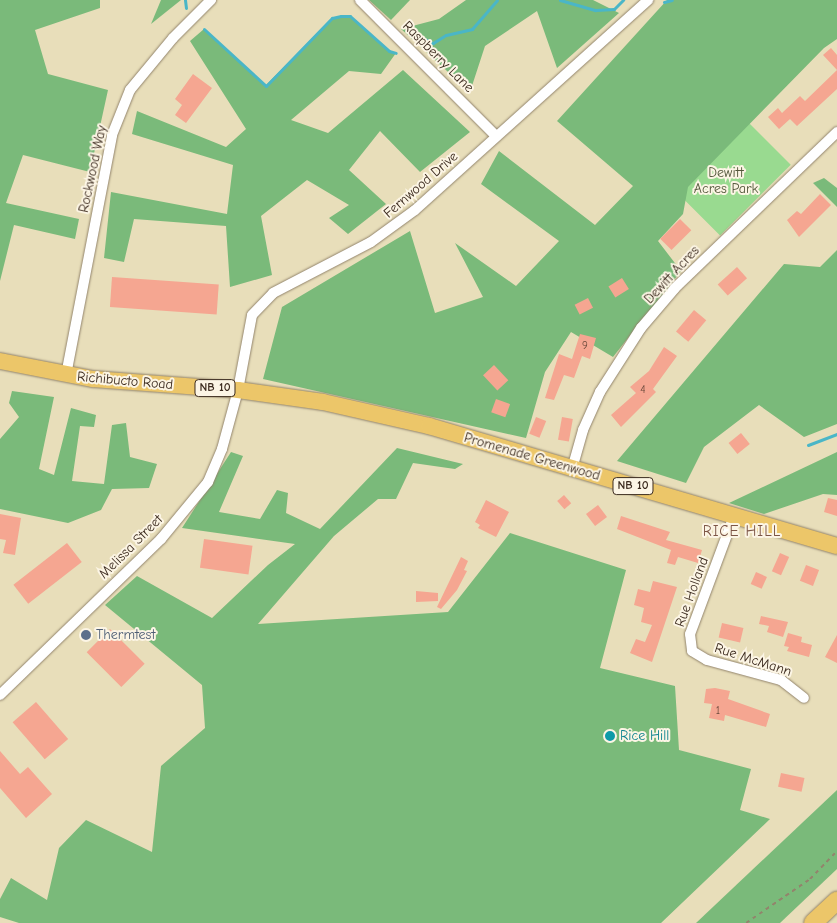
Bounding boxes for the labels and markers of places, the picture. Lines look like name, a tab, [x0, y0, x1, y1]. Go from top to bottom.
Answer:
place label: Thermtest	[96, 627, 155, 643]
marker: Thermtest	[80, 629, 92, 641]
place label: Rice Hill	[620, 728, 669, 744]
marker: Rice Hill	[604, 730, 616, 742]

